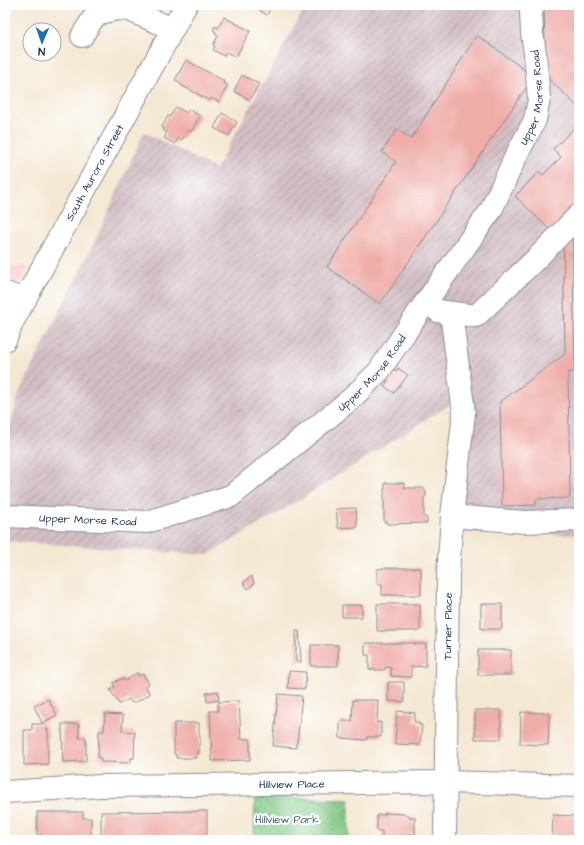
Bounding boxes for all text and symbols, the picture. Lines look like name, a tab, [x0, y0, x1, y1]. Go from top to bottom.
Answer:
north arrow	[22, 22, 62, 62]
text: N	[38, 44, 45, 59]
street label: Upper Morse Road	[516, 49, 547, 148]
street label: South Aurora Street	[62, 121, 128, 224]
street label: Upper Morse Road	[335, 331, 410, 415]
street label: Upper Morse Road	[39, 510, 137, 530]
street label: Turner Place	[440, 592, 456, 660]
street label: Hillview Place	[259, 776, 325, 792]
park label: Hillview Park	[255, 812, 319, 827]

